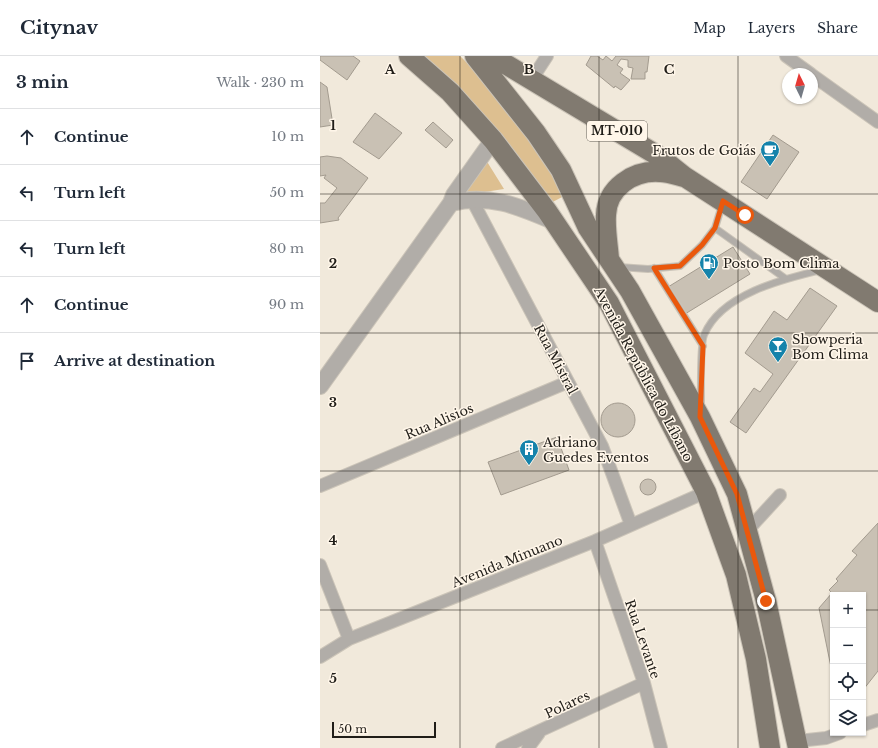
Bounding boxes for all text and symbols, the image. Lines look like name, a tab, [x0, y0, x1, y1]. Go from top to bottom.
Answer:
text: Citynav	[20, 16, 98, 39]
text: Map	[693, 19, 726, 37]
text: Layers	[748, 19, 795, 37]
text: Share	[817, 19, 858, 37]
text: A	[384, 61, 396, 78]
text: B	[524, 61, 534, 78]
text: C	[664, 61, 675, 78]
north arrow	[782, 68, 818, 104]
text: 3 min	[16, 72, 69, 93]
text: Walk · 230 m	[216, 74, 304, 91]
text: 1	[330, 117, 336, 134]
road number: MT-010	[587, 121, 647, 141]
icon: ahead	[16, 126, 38, 148]
text: Continue	[54, 127, 129, 146]
text: 10 m	[271, 128, 304, 145]
cafe icon: Frutos de Goiás	[759, 139, 781, 167]
place label: Frutos de Goiás	[652, 142, 756, 159]
icon: left	[16, 182, 38, 204]
text: Turn left	[54, 183, 125, 202]
text: 50 m	[270, 184, 304, 201]
route start	[736, 206, 754, 224]
icon: left	[16, 238, 38, 260]
text: Turn left	[54, 239, 125, 258]
text: 80 m	[269, 240, 304, 257]
fuel station icon: Posto Bom Clima	[698, 252, 720, 280]
text: 2	[329, 255, 337, 272]
place label: Posto Bom Clima	[723, 255, 840, 272]
street label: Avenida República do Líbano	[590, 283, 697, 465]
icon: ahead	[16, 294, 38, 316]
text: Continue	[54, 295, 129, 314]
text: 90 m	[269, 296, 304, 313]
street label: Rua Mistral	[530, 321, 581, 397]
place label: Showperia Bom Clima	[792, 331, 869, 363]
bar icon: Showperia Bom Clima	[767, 335, 789, 363]
icon: arrive	[16, 350, 38, 372]
text: Arrive at destination	[54, 351, 215, 370]
text: 3	[329, 394, 337, 411]
street label: Rua Alisios	[402, 399, 476, 443]
place label: Adriano Guedes Eventos	[542, 434, 649, 466]
building icon: Adriano Guedes Eventos	[518, 438, 540, 466]
street label: Avenida Minuano	[448, 531, 565, 592]
text: 4	[329, 532, 338, 549]
route end	[757, 592, 775, 610]
map controls	[830, 592, 866, 736]
button: +	[830, 592, 866, 628]
street label: Rua Levante	[621, 597, 664, 681]
button: −	[830, 628, 866, 664]
button: locate	[830, 664, 866, 700]
text: 5	[329, 670, 337, 687]
street label: Polares	[542, 687, 593, 722]
button: layers	[830, 700, 866, 736]
scale bar	[332, 720, 436, 739]
text: 50 m	[338, 722, 367, 736]

